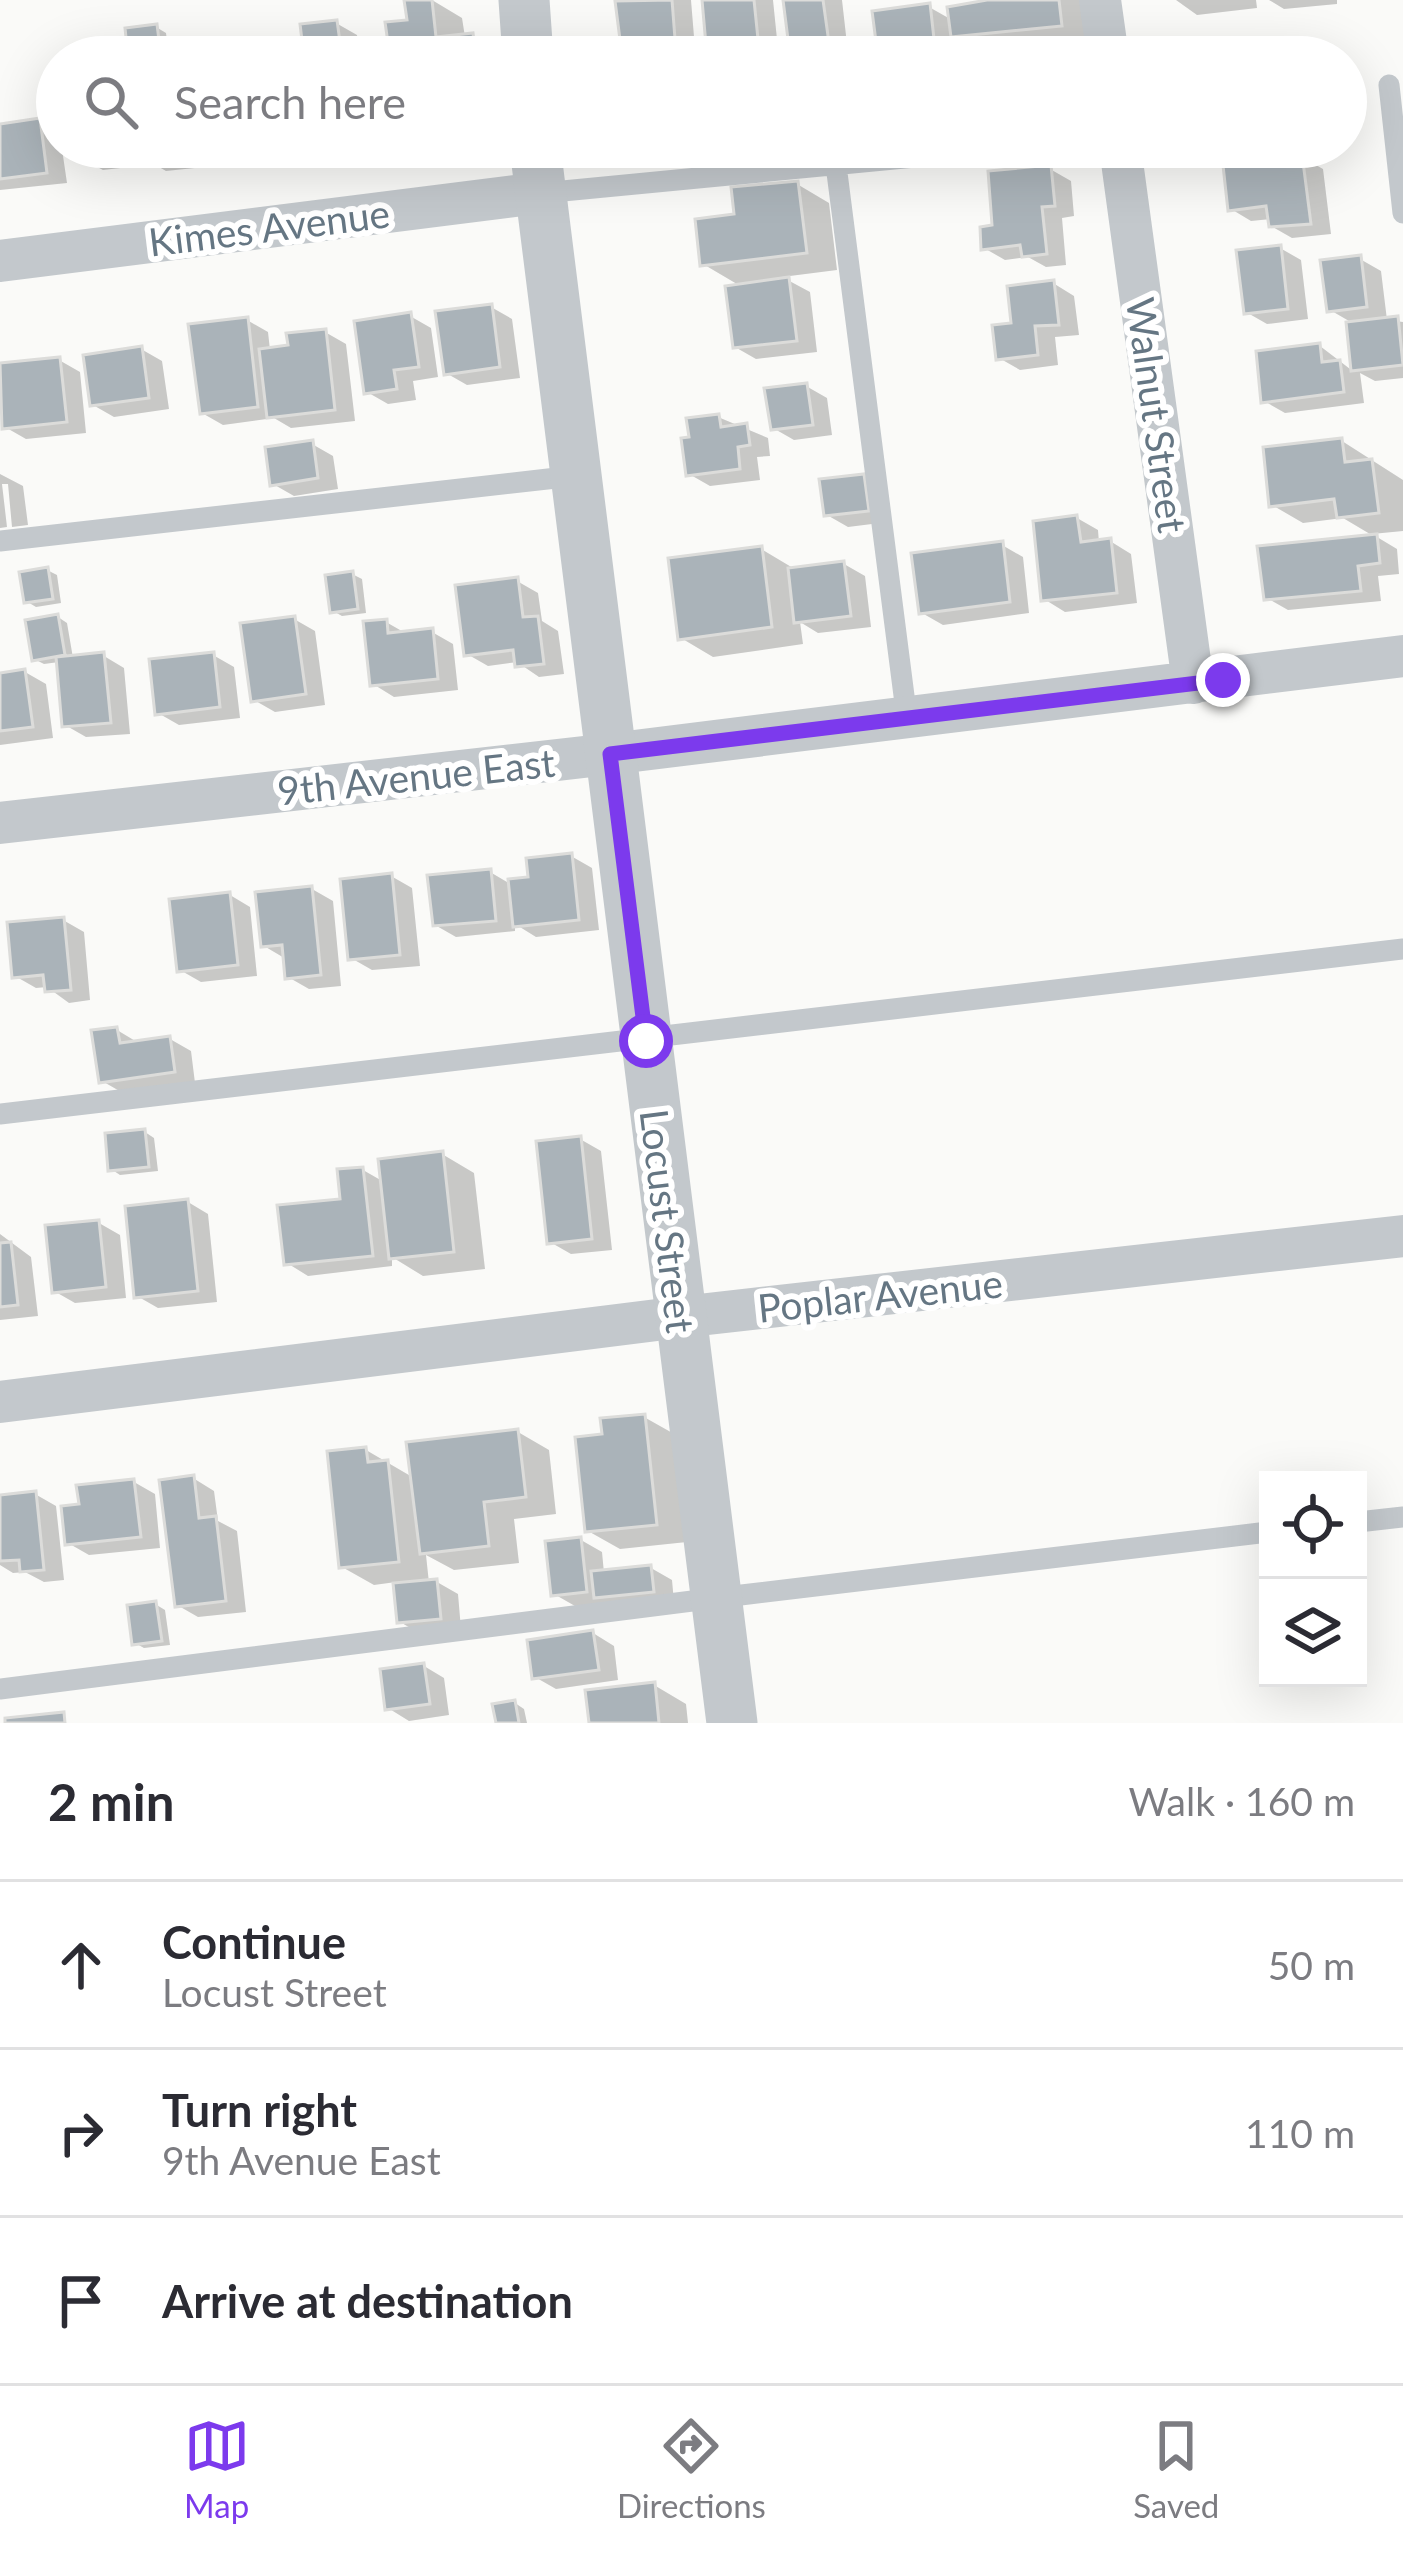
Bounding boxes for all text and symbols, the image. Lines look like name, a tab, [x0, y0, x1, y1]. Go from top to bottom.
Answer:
search box	[36, 36, 1367, 168]
icon: search	[78, 69, 144, 135]
text: Search here	[174, 75, 406, 129]
street label: Kimes Avenue	[146, 189, 392, 265]
street label: Walnut Street	[1118, 294, 1196, 536]
route end	[1196, 653, 1250, 707]
street label: 9th Avenue East	[275, 739, 557, 813]
route start	[619, 1014, 673, 1068]
street label: Locust Street	[631, 1107, 705, 1335]
street label: Poplar Avenue	[755, 1259, 1005, 1331]
map controls	[1259, 1471, 1367, 1687]
button: locate	[1259, 1471, 1367, 1579]
button: layers	[1259, 1579, 1367, 1687]
text: 2 min	[48, 1771, 174, 1832]
text: Walk · 160 m	[1128, 1778, 1355, 1824]
text: Continue	[162, 1915, 346, 1969]
icon: ahead	[48, 1932, 114, 1998]
text: 50 m	[1268, 1942, 1355, 1988]
text: Locust Street	[162, 1969, 387, 2015]
text: Turn right	[162, 2083, 357, 2137]
icon: right	[48, 2100, 114, 2166]
text: 110 m	[1245, 2110, 1355, 2156]
text: 9th Avenue East	[162, 2137, 441, 2183]
icon: arrive	[48, 2268, 114, 2334]
text: Arrive at destination	[162, 2274, 573, 2328]
tab: Map	[184, 2413, 250, 2525]
tab: Directions	[617, 2413, 766, 2525]
tab: Saved	[1133, 2413, 1219, 2525]

